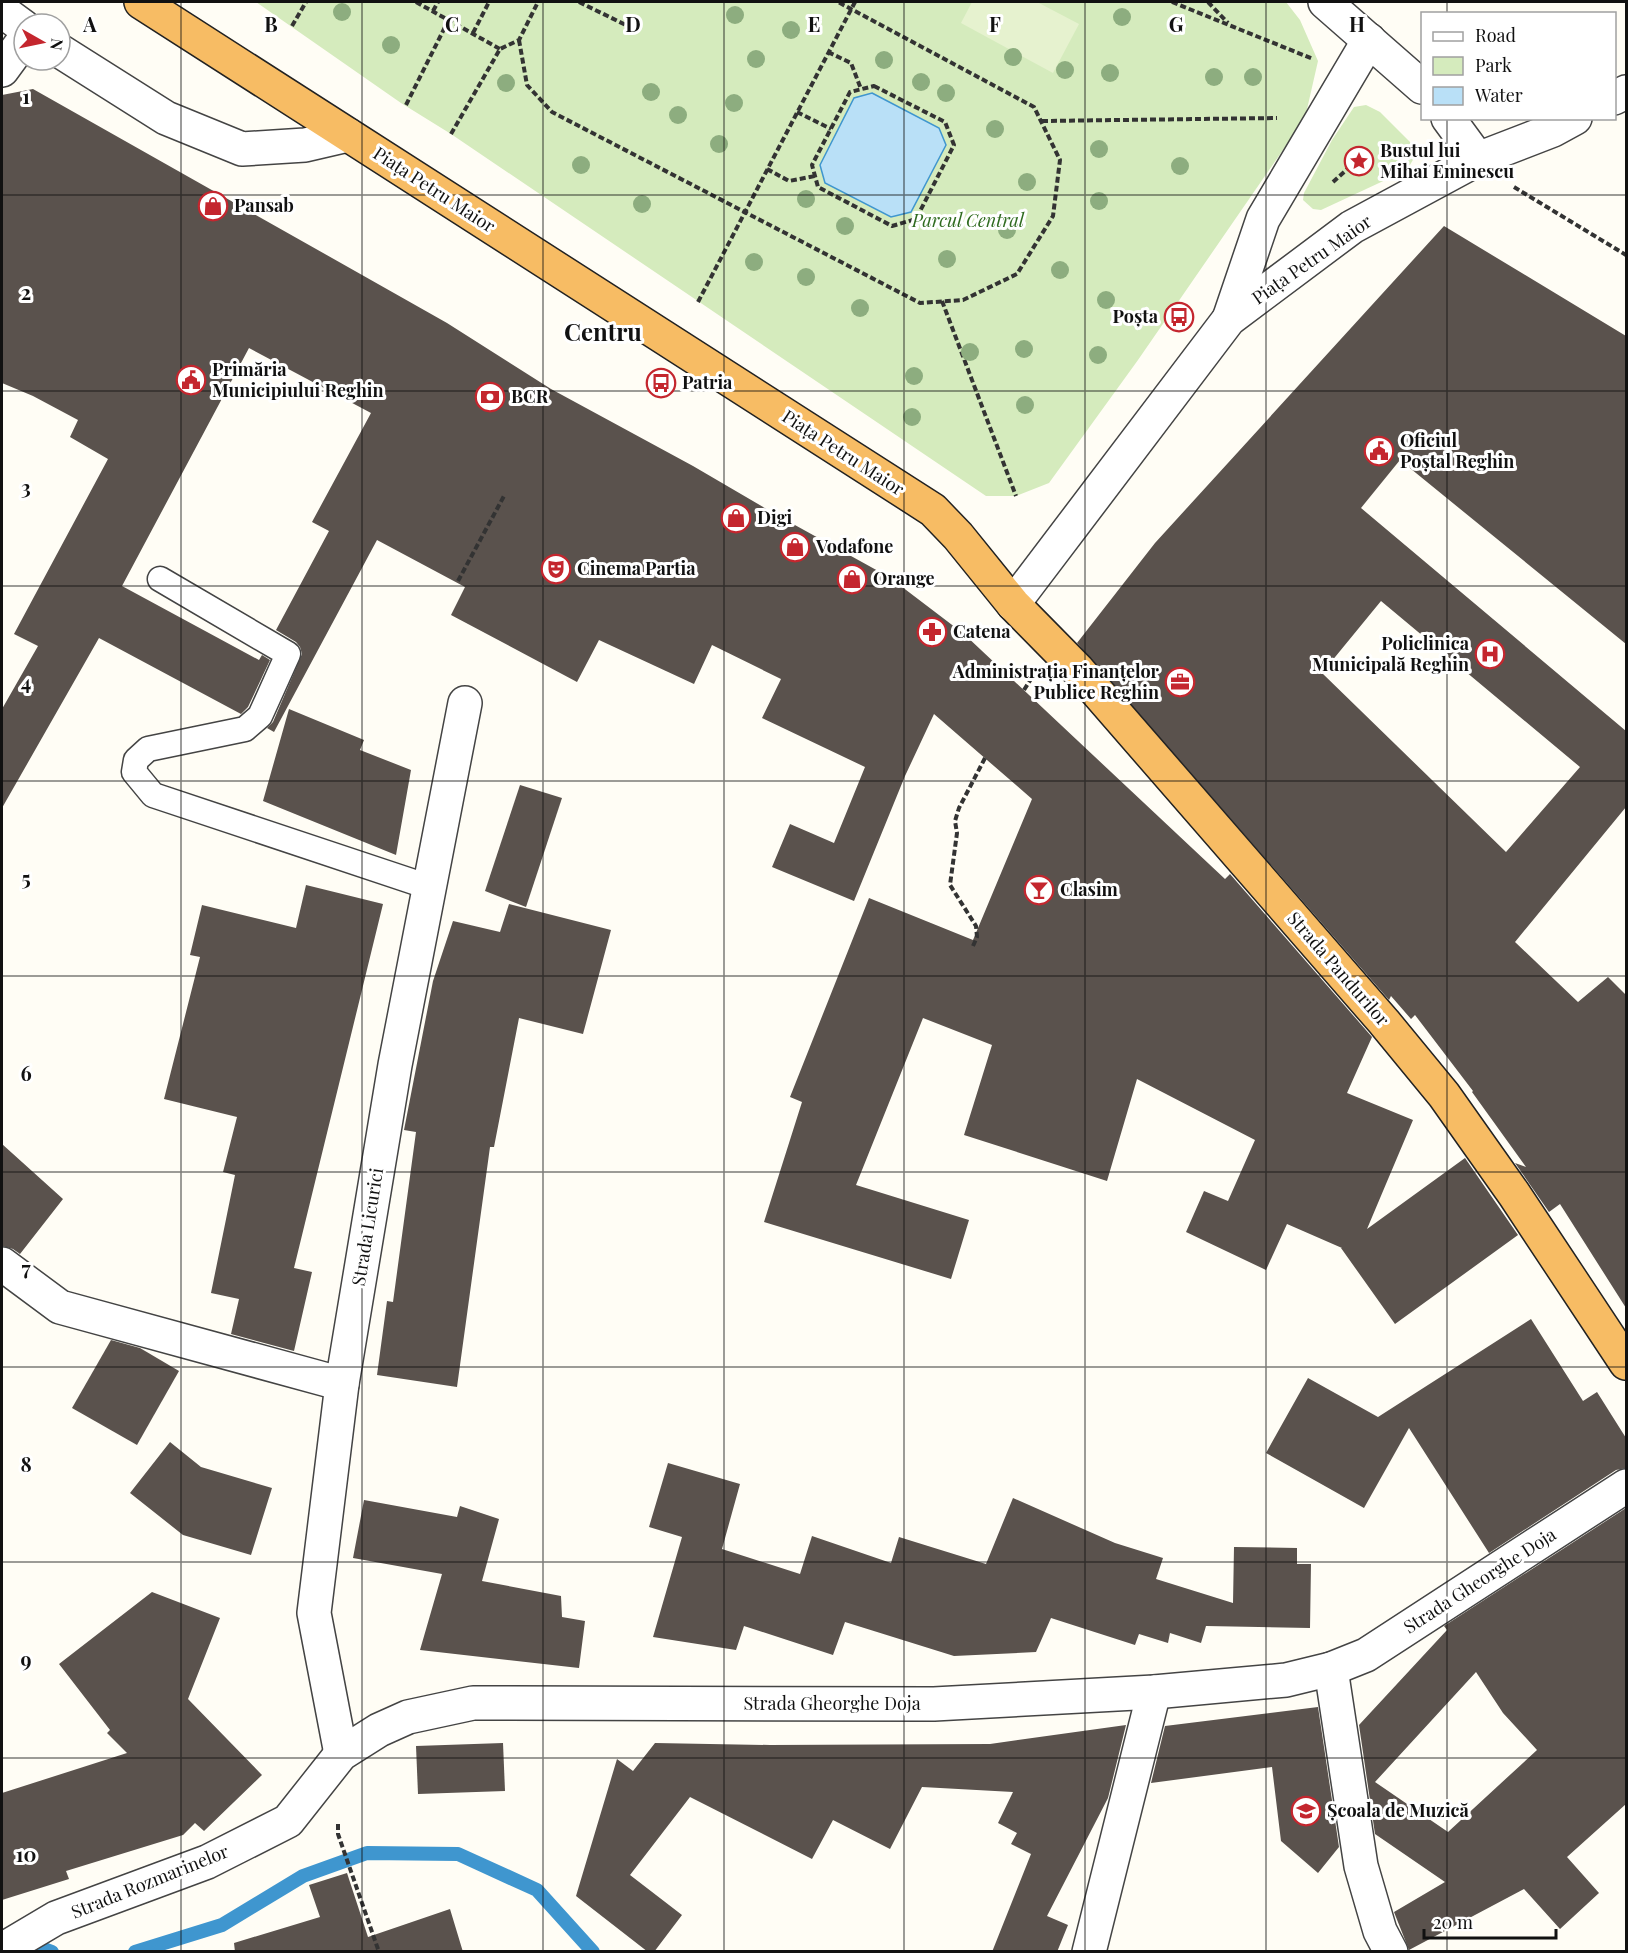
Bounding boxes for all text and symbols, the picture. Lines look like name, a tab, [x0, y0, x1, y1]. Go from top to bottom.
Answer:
text: A	[82, 10, 97, 37]
text: B	[264, 10, 278, 37]
text: C	[445, 10, 459, 37]
text: D	[625, 10, 641, 37]
text: E	[808, 10, 820, 37]
text: F	[989, 10, 1001, 37]
text: G	[1169, 10, 1184, 37]
text: H	[1349, 10, 1365, 37]
north arrow	[12, 12, 72, 72]
legend	[1421, 12, 1616, 120]
text: Road	[1475, 23, 1516, 47]
text: N	[46, 37, 69, 52]
text: Park	[1475, 53, 1512, 77]
text: 1	[22, 82, 30, 109]
text: Water	[1474, 83, 1523, 107]
place label: Bustul lui Mihai Eminescu	[1380, 138, 1514, 183]
street label: Piața Petru Maior	[369, 141, 500, 238]
place icon: Bustul lui Mihai Eminescu	[1343, 145, 1375, 177]
shop icon: Pansab	[197, 190, 229, 222]
place label: Pansab	[234, 193, 294, 217]
park label: Parcul Central	[911, 208, 1025, 232]
street label: Piața Petru Maior	[1247, 209, 1376, 309]
text: 2	[21, 278, 31, 305]
bus stop icon: Poșta	[1163, 301, 1195, 333]
place label: Poșta	[1113, 304, 1159, 328]
district label: Centru	[564, 315, 642, 347]
place label: Primăria Municipiului Reghin	[212, 357, 384, 402]
public building icon: Primăria Municipiului Reghin	[175, 364, 207, 396]
bus stop icon: Patria	[645, 367, 677, 399]
place label: Patria	[682, 370, 733, 394]
bank icon: BCR	[474, 381, 506, 413]
place label: BCR	[511, 384, 549, 408]
street label: Piața Petru Maior	[778, 404, 909, 501]
place label: Oficiul Poștal Reghin	[1400, 428, 1514, 473]
public building icon: Oficiul Poștal Reghin	[1363, 435, 1395, 467]
text: 3	[21, 473, 31, 500]
shop icon: Digi	[720, 502, 752, 534]
place label: Digi	[757, 505, 793, 529]
shop icon: Vodafone	[779, 531, 811, 563]
place label: Vodafone	[815, 534, 893, 558]
theatre icon: Cinema Partia	[540, 553, 572, 585]
place label: Cinema Partia	[577, 556, 696, 580]
shop icon: Orange	[836, 563, 868, 595]
place label: Orange	[873, 566, 935, 590]
pharmacy icon: Catena	[916, 616, 948, 648]
place label: Catena	[953, 619, 1011, 643]
place label: Policlinica Municipală Reghin	[1312, 631, 1470, 676]
hospital icon: Policlinica Municipală Reghin	[1474, 638, 1506, 670]
place label: Administrația Finanțelor Publice Reghin	[952, 659, 1160, 704]
office icon: Administrația Finanțelor Publice Reghin	[1164, 666, 1196, 698]
text: 4	[21, 668, 31, 695]
text: 5	[21, 864, 31, 891]
bar icon: Clasim	[1023, 874, 1055, 906]
place label: Clasim	[1060, 877, 1119, 901]
street label: Strada Pandurilor	[1282, 906, 1395, 1031]
text: 6	[20, 1059, 32, 1086]
street label: Strada Licurici	[346, 1166, 388, 1288]
text: 7	[21, 1254, 31, 1281]
text: 8	[20, 1450, 32, 1477]
street label: Strada Gheorghe Doja	[1399, 1522, 1560, 1638]
text: 9	[20, 1645, 32, 1672]
street label: Strada Gheorghe Doja	[743, 1691, 921, 1715]
school or university icon: Școala de Muzică	[1290, 1795, 1322, 1827]
place label: Școala de Muzică	[1327, 1798, 1469, 1822]
street label: Strada Rozmarinelor	[67, 1839, 232, 1924]
text: 10	[16, 1840, 36, 1867]
scale bar	[1424, 1902, 1556, 1940]
text: 20 m	[1433, 1910, 1473, 1934]

